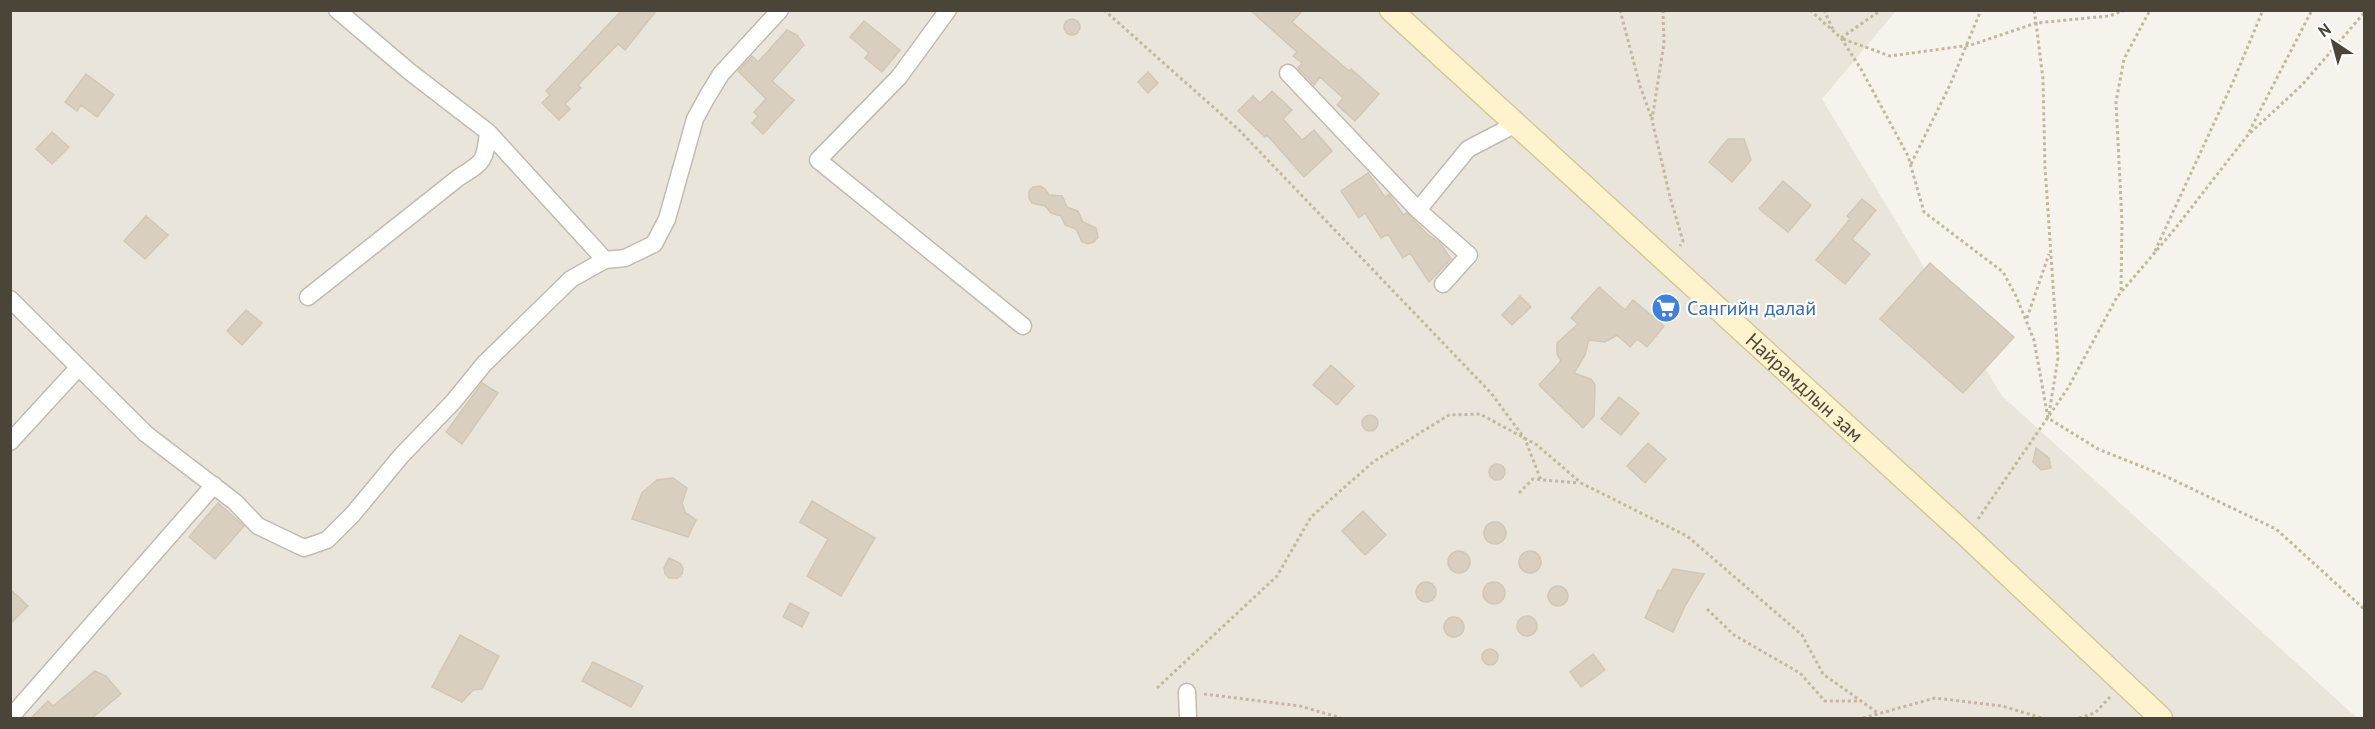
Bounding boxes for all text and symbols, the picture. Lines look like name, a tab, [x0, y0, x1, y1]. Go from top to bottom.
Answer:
north arrow	[2303, 12, 2363, 72]
text: N	[2314, 19, 2334, 41]
supermarket icon: Сангийн далай	[1650, 292, 1682, 324]
place label: Сангийн далай	[1687, 295, 1816, 321]
street label: Найрамдлын зам	[1740, 327, 1869, 448]

